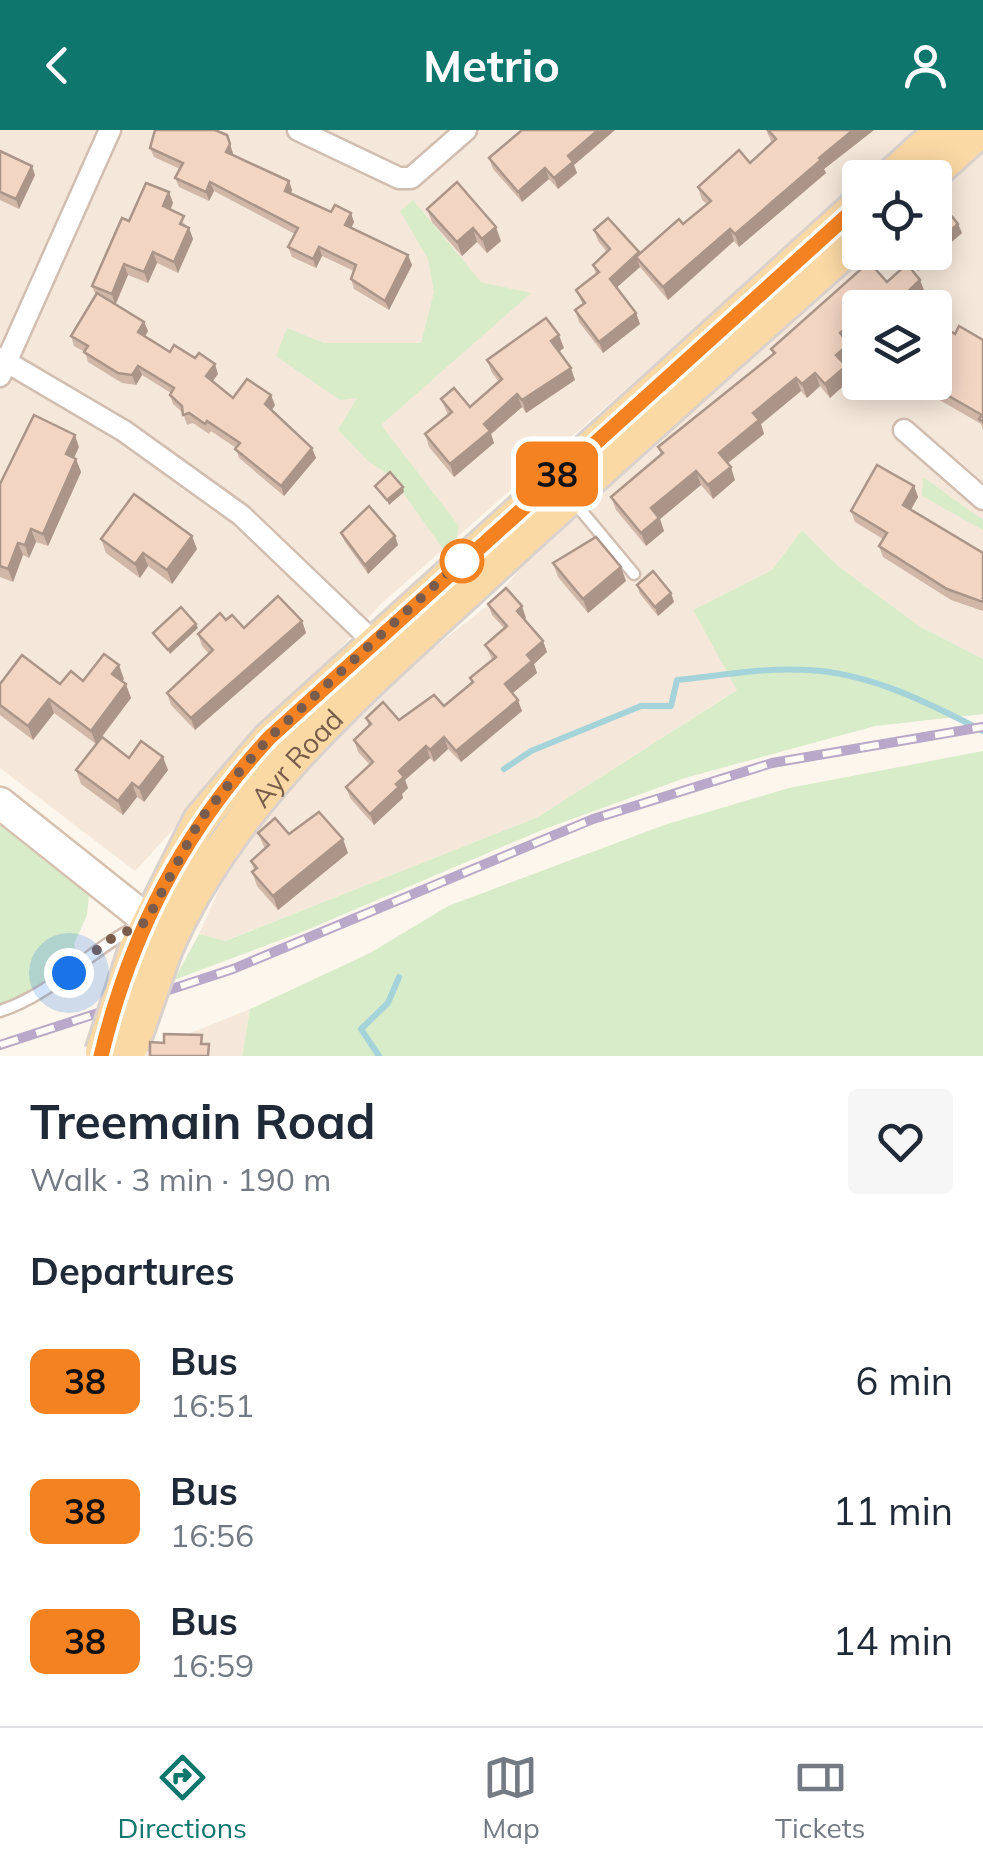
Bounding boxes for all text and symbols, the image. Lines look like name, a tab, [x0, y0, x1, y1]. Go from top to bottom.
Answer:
text: Metrio	[423, 37, 560, 93]
icon: back	[30, 38, 85, 93]
icon: person	[898, 38, 953, 93]
map controls	[842, 160, 952, 400]
button: locate	[842, 160, 952, 270]
button: layers	[842, 290, 952, 400]
line badge: 38	[512, 442, 602, 506]
text: 38	[536, 452, 578, 496]
unlabelled marker	[441, 540, 483, 582]
street label: Ayr Road	[243, 701, 350, 814]
your location	[44, 948, 94, 998]
button: heart	[848, 1089, 953, 1194]
text: Treemain Road	[30, 1091, 376, 1151]
text: Walk · 3 min · 190 m	[30, 1159, 331, 1199]
text: Departures	[30, 1247, 234, 1295]
text: Bus	[170, 1337, 238, 1385]
text: 6 min	[856, 1357, 953, 1405]
text: 38	[64, 1359, 106, 1403]
text: 16:51	[170, 1385, 254, 1425]
text: Bus	[170, 1467, 238, 1515]
text: 11 min	[833, 1487, 953, 1535]
text: 38	[64, 1489, 106, 1533]
text: 16:56	[170, 1515, 254, 1555]
text: Bus	[170, 1597, 238, 1645]
text: 14 min	[833, 1617, 953, 1665]
text: 38	[64, 1619, 106, 1663]
text: 16:59	[170, 1645, 254, 1685]
tab: Directions	[118, 1750, 247, 1845]
tab: Map	[482, 1750, 540, 1845]
tab: Tickets	[775, 1750, 865, 1845]

